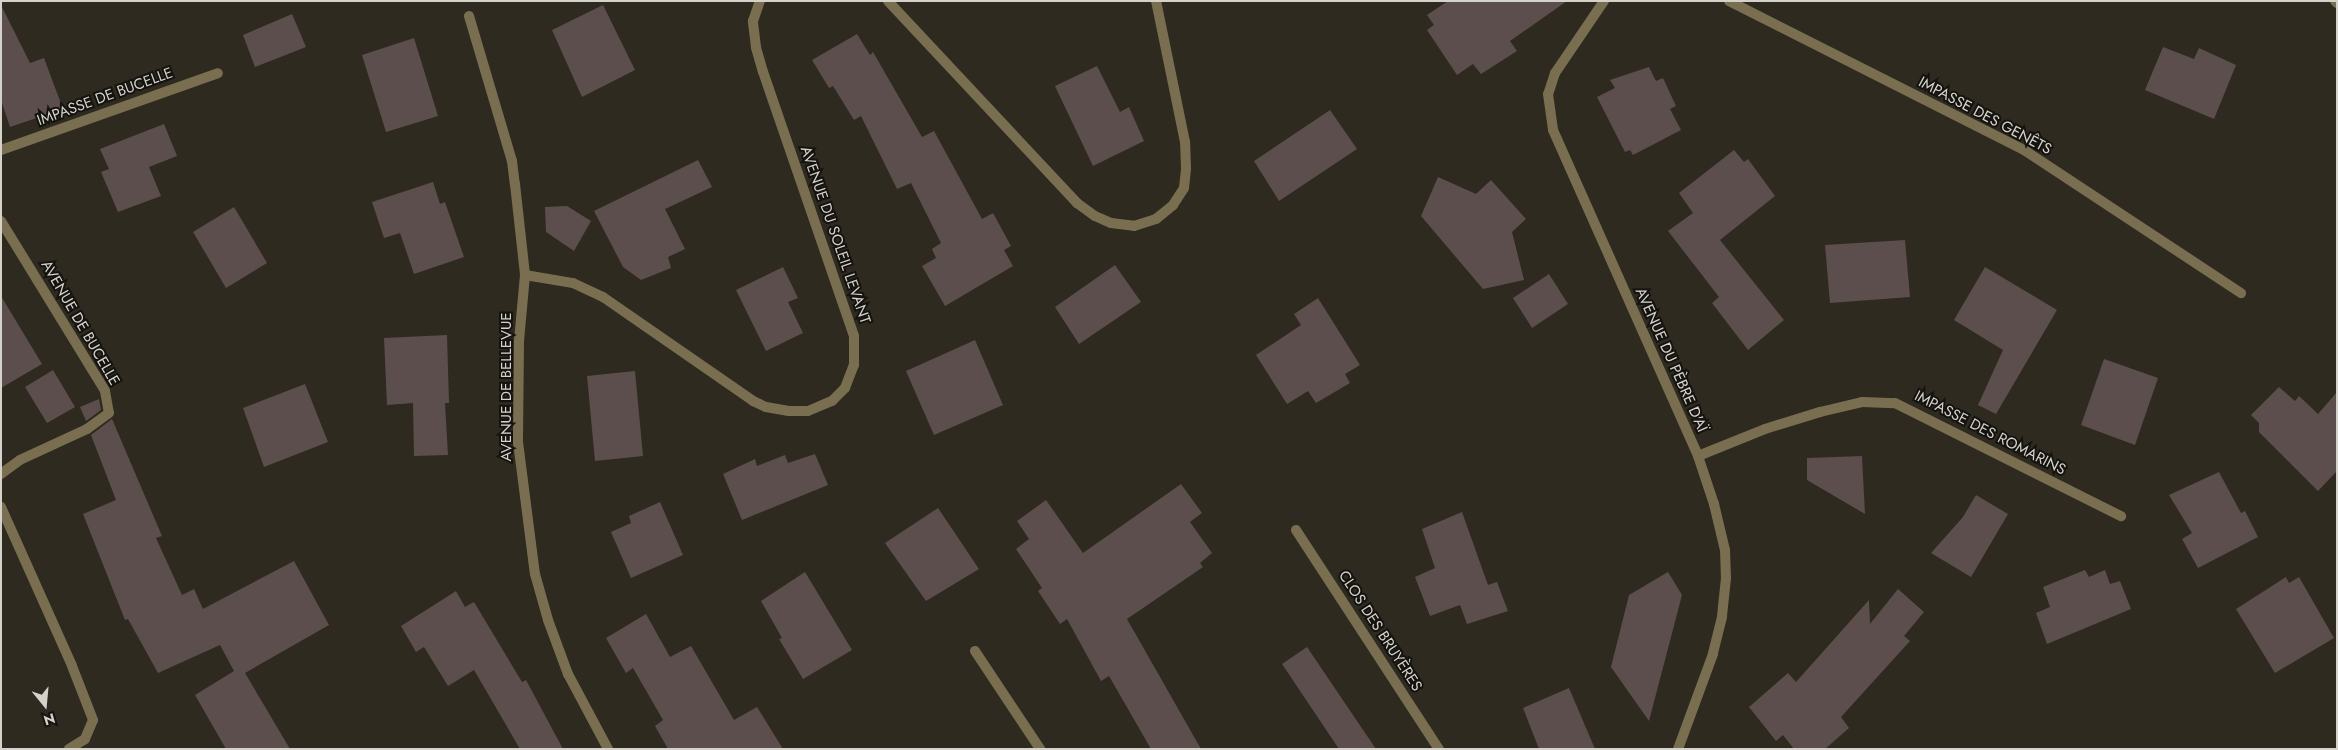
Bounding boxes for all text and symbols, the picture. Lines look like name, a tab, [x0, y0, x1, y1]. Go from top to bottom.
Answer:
street label: IMPASSE DE BUCELLE	[35, 64, 175, 130]
street label: IMPASSE DES GENÊTS	[1915, 73, 2055, 159]
street label: AVENUE DU SOLEIL LEVANT	[796, 144, 874, 326]
street label: AVENUE DE BUCELLE	[37, 257, 123, 389]
street label: AVENUE DU PÈBRE D'AÏ	[1631, 285, 1711, 435]
street label: AVENUE DE BELLEVUE	[498, 312, 516, 462]
street label: IMPASSE DES ROMARINS	[1911, 387, 2069, 479]
street label: CLOS DES BRUYÈRES	[1334, 567, 1426, 695]
north arrow	[20, 680, 70, 730]
text: N	[41, 708, 58, 731]

